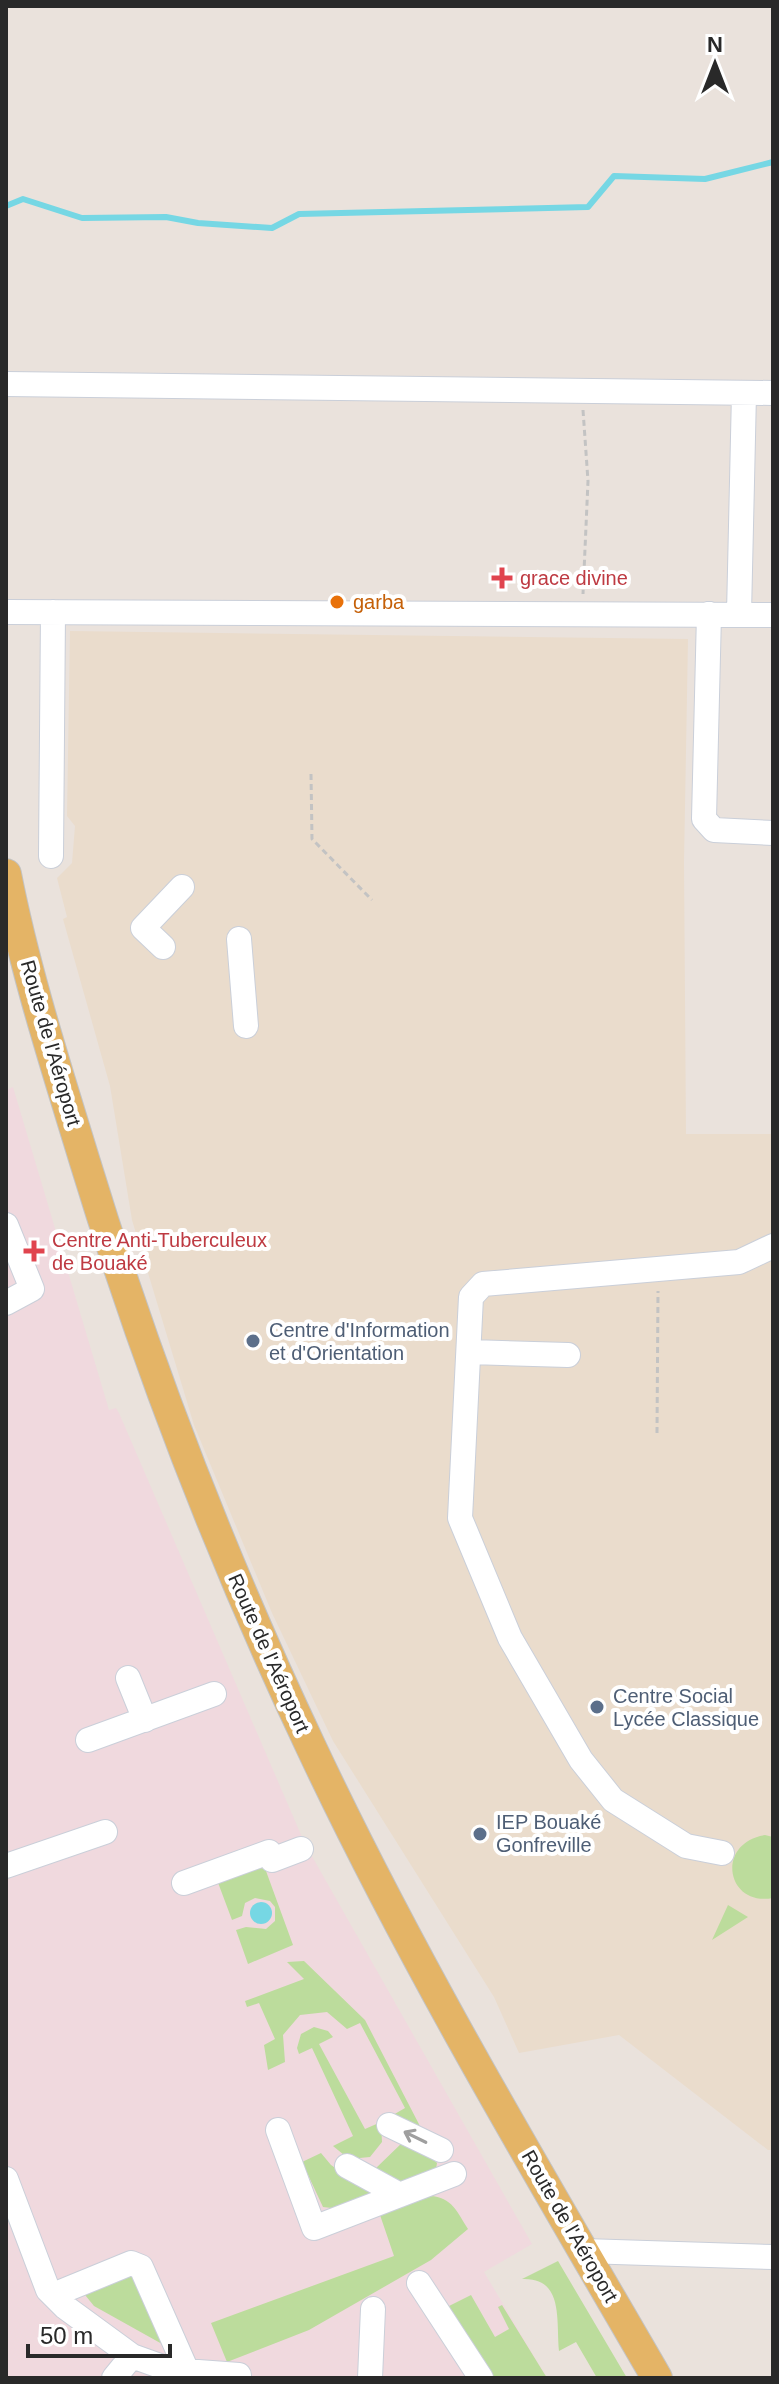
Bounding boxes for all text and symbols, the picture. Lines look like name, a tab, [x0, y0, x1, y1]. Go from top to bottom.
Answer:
north arrow	[675, 24, 755, 104]
text: N	[707, 32, 723, 57]
marker: grace divine	[491, 567, 513, 589]
place label: grace divine	[520, 567, 628, 589]
place label: garba	[353, 591, 405, 613]
marker: garba	[328, 593, 346, 611]
street label: Route de l'Aéroport	[17, 957, 85, 1129]
place label: Centre Anti-Tuberculeux de Bouaké	[52, 1229, 267, 1274]
marker: Centre Anti-Tuberculeux de Bouaké	[23, 1240, 45, 1262]
place label: Centre d'Information et d'Orientation	[269, 1319, 450, 1364]
marker: Centre d'Information et d'Orientation	[244, 1332, 262, 1350]
street label: Route de l'Aéroport	[224, 1570, 314, 1736]
place label: Centre Social Lycée Classique	[613, 1685, 759, 1730]
marker: Centre Social Lycée Classique	[588, 1698, 606, 1716]
place label: IEP Bouaké Gonfreville	[496, 1811, 601, 1856]
marker: IEP Bouaké Gonfreville	[471, 1825, 489, 1843]
one-way arrow	[403, 2129, 427, 2144]
street label: Route de l'Aéroport	[518, 2146, 623, 2306]
scale bar	[28, 2308, 170, 2358]
text: 50 m	[40, 2322, 93, 2349]

